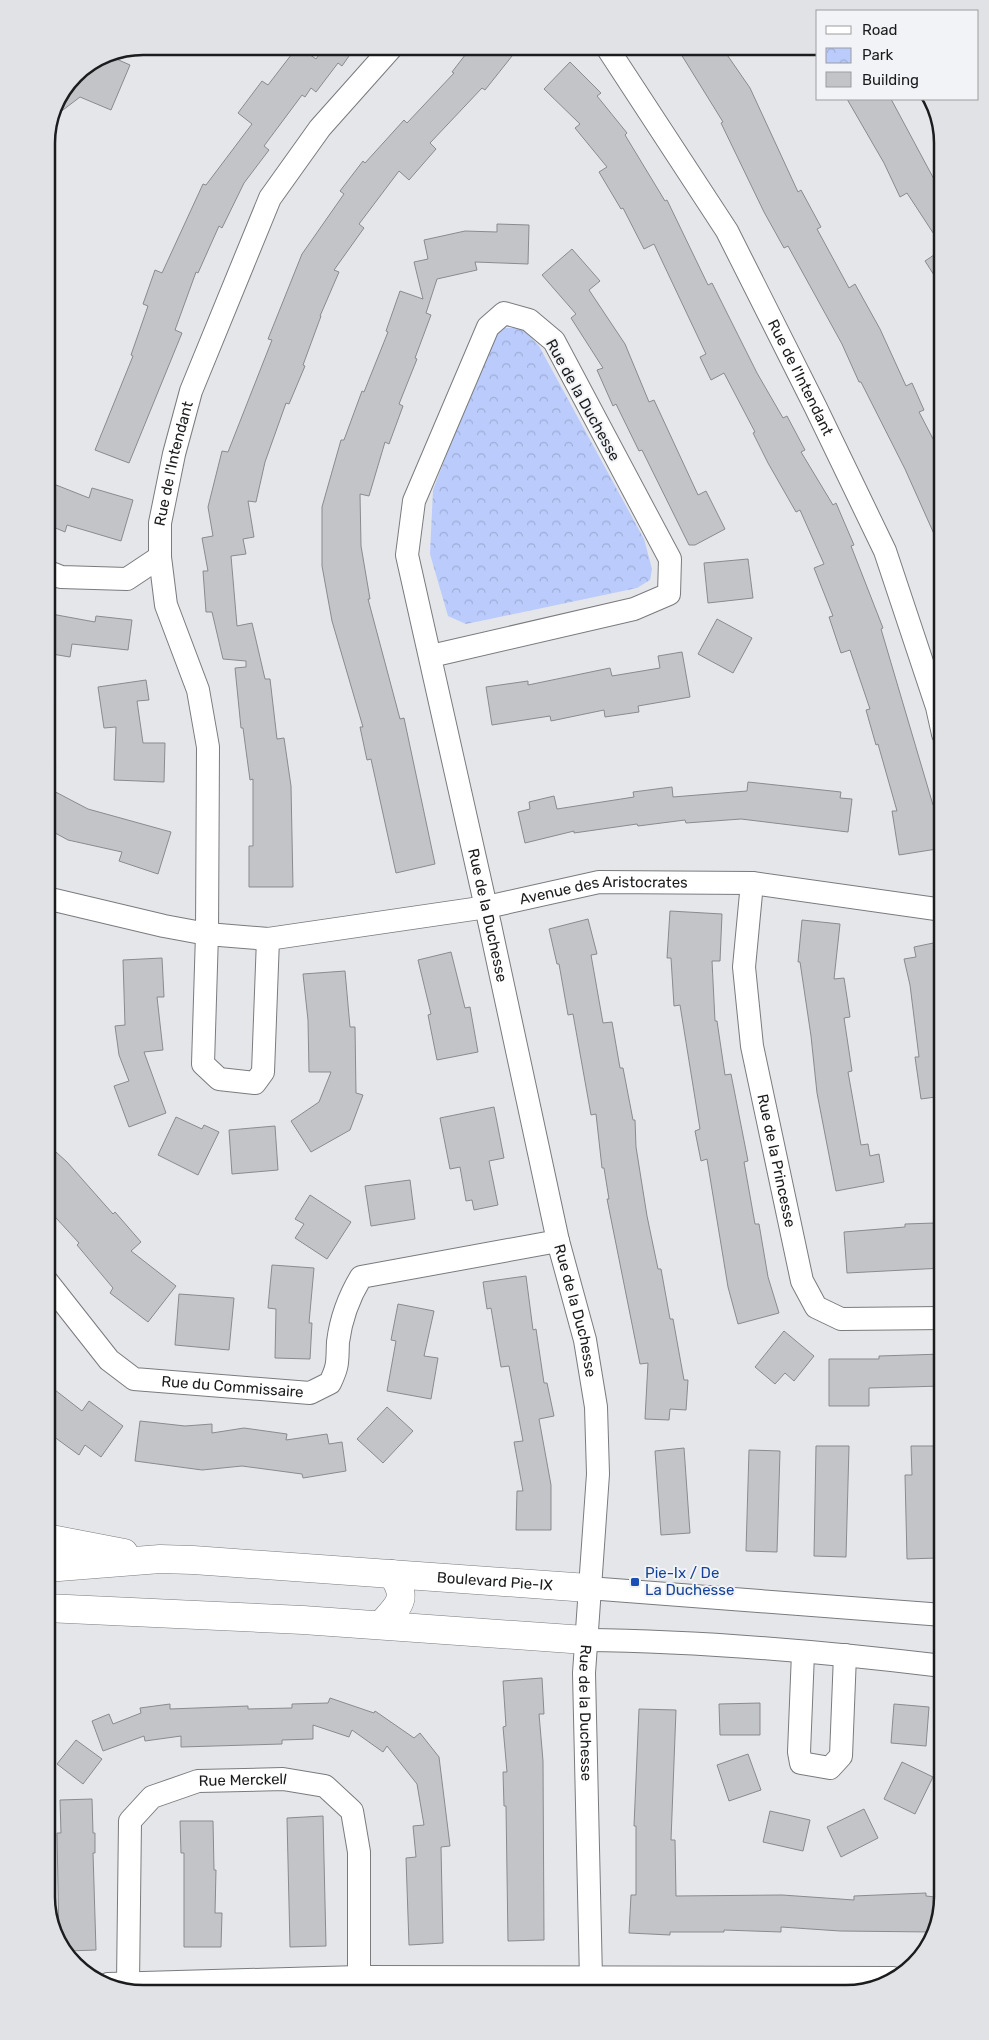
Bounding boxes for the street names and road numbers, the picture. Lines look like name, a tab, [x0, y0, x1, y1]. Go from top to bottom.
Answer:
street label: Rue de l'Intendant	[764, 316, 837, 439]
street label: Rue de la Duchesse	[542, 336, 624, 464]
street label: Rue de l'Intendant	[151, 399, 197, 527]
street label: Rue de la Duchesse	[464, 847, 511, 984]
street label: Avenue des Aristocrates	[518, 873, 688, 909]
street label: Rue de la Princesse	[753, 1092, 799, 1229]
street label: Rue de la Duchesse	[550, 1242, 600, 1378]
street label: Rue du Commissaire	[161, 1372, 304, 1401]
street label: Boulevard Pie-IX	[436, 1568, 554, 1595]
street label: Rue de la Duchesse	[575, 1644, 595, 1781]
street label: Rue Merckell	[198, 1770, 288, 1790]

